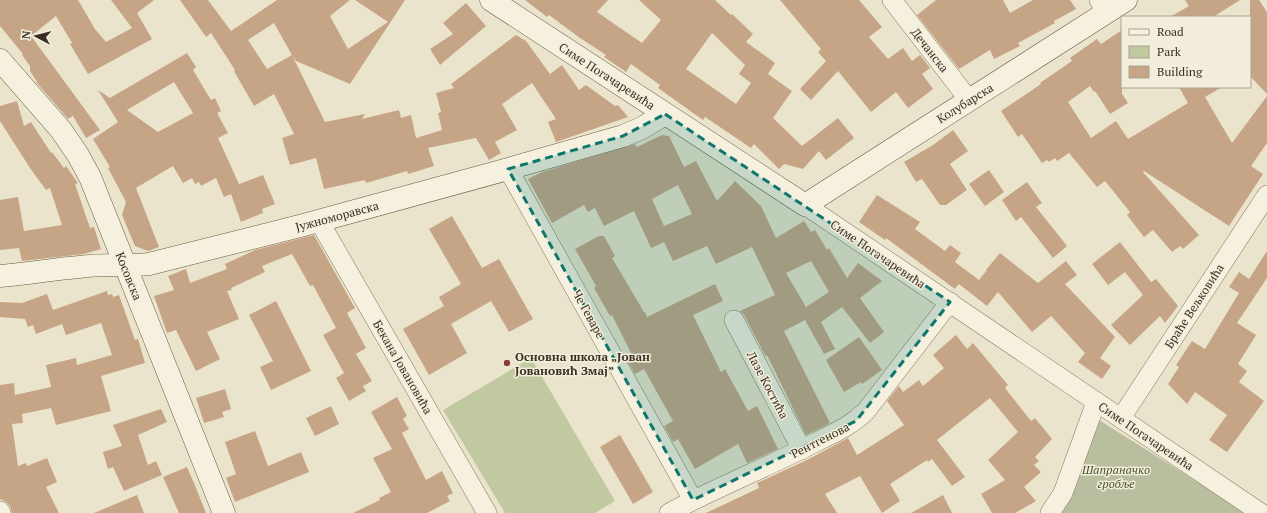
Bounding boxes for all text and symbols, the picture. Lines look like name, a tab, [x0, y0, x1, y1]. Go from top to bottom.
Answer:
north arrow	[16, 16, 56, 56]
legend	[1121, 16, 1251, 88]
text: Road	[1157, 24, 1184, 39]
street label: Дечанска	[908, 25, 952, 75]
text: N	[19, 29, 34, 40]
street label: Симе Погачаревића	[556, 39, 658, 113]
text: Park	[1157, 44, 1182, 59]
text: Building	[1157, 64, 1203, 79]
street label: Колубарска	[934, 80, 996, 126]
street label: Јужноморавска	[294, 198, 380, 234]
street label: Симе Погачаревића	[828, 217, 928, 291]
street label: Косовска	[113, 250, 145, 302]
street label: Браће Вељковића	[1161, 261, 1227, 351]
street label: Че Геваре	[570, 287, 608, 341]
street label: Бекана Јовановића	[370, 317, 436, 417]
street label: Лазе Костића	[743, 348, 792, 421]
place label: Основна школа „Јован Јовановић Змај”	[515, 349, 650, 378]
marker: Основна школа „Јован Јовановић Змај”	[502, 358, 512, 368]
street label: Симе Погачаревића	[1096, 399, 1196, 473]
street label: Рентгенова	[788, 419, 852, 461]
park label: Шапраначко гробље	[1081, 462, 1150, 491]

